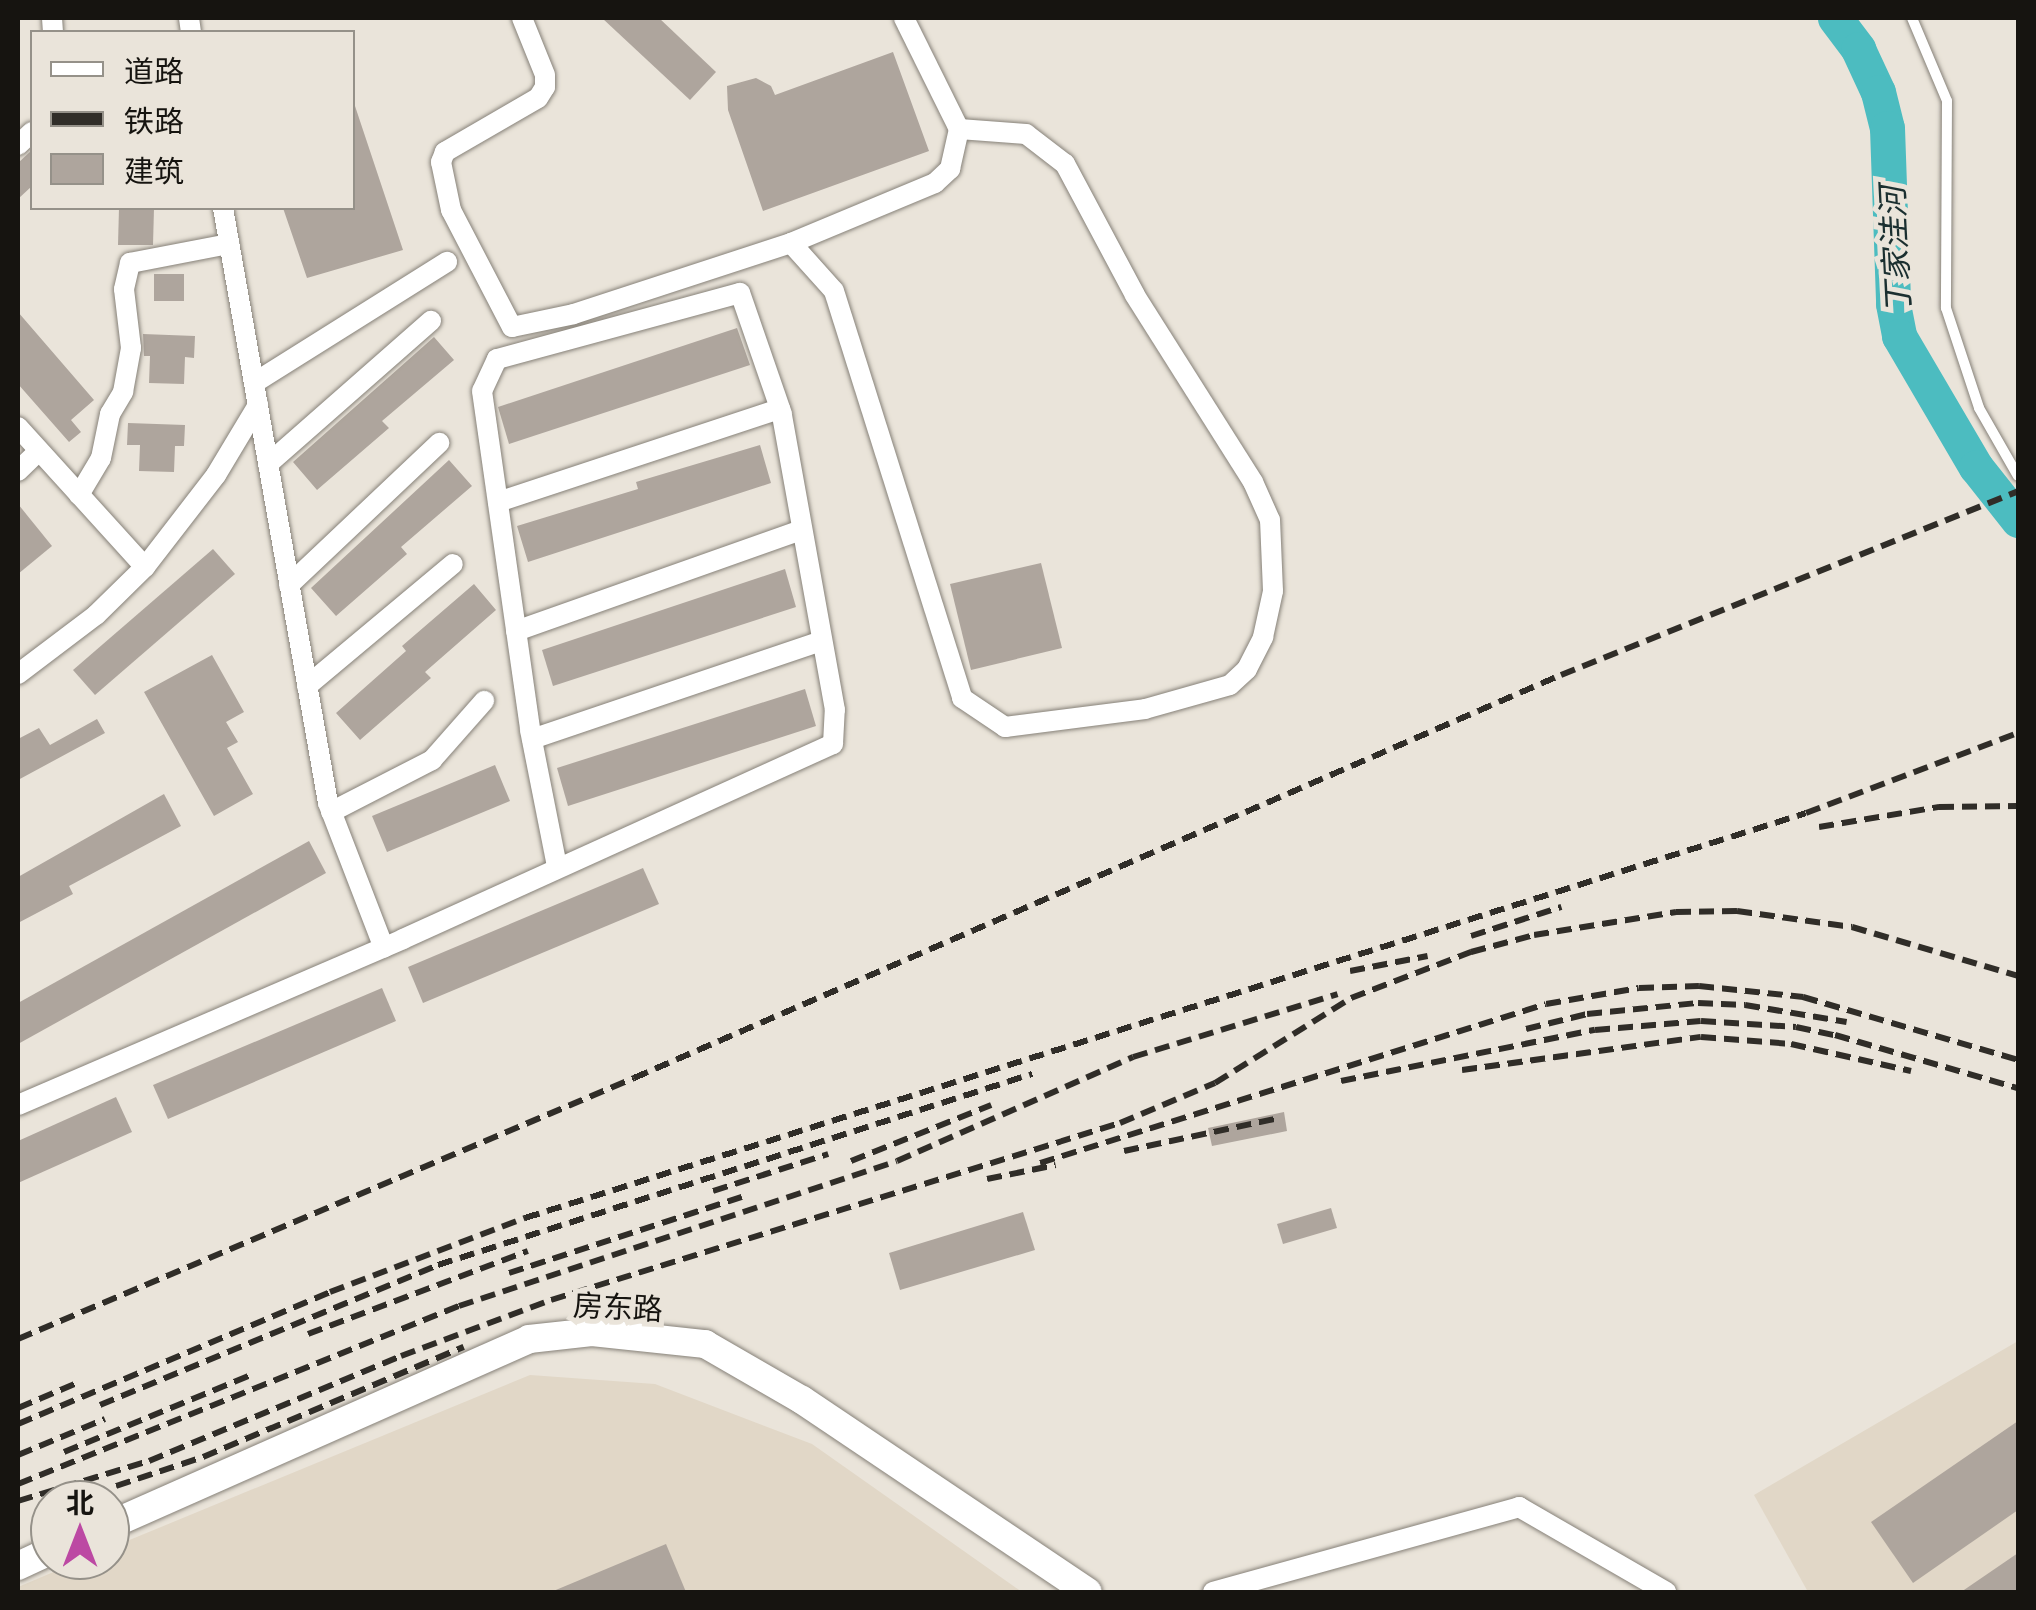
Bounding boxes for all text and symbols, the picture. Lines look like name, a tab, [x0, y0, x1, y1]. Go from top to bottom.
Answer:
legend	[30, 30, 355, 210]
text: 道路	[124, 50, 184, 90]
text: 铁路	[124, 100, 184, 140]
text: 建筑	[124, 150, 184, 190]
water label: 丁家洼河	[1871, 185, 1917, 315]
street label: 房东路	[572, 1286, 664, 1326]
north arrow	[30, 1480, 130, 1580]
text: 北	[66, 1483, 94, 1520]

